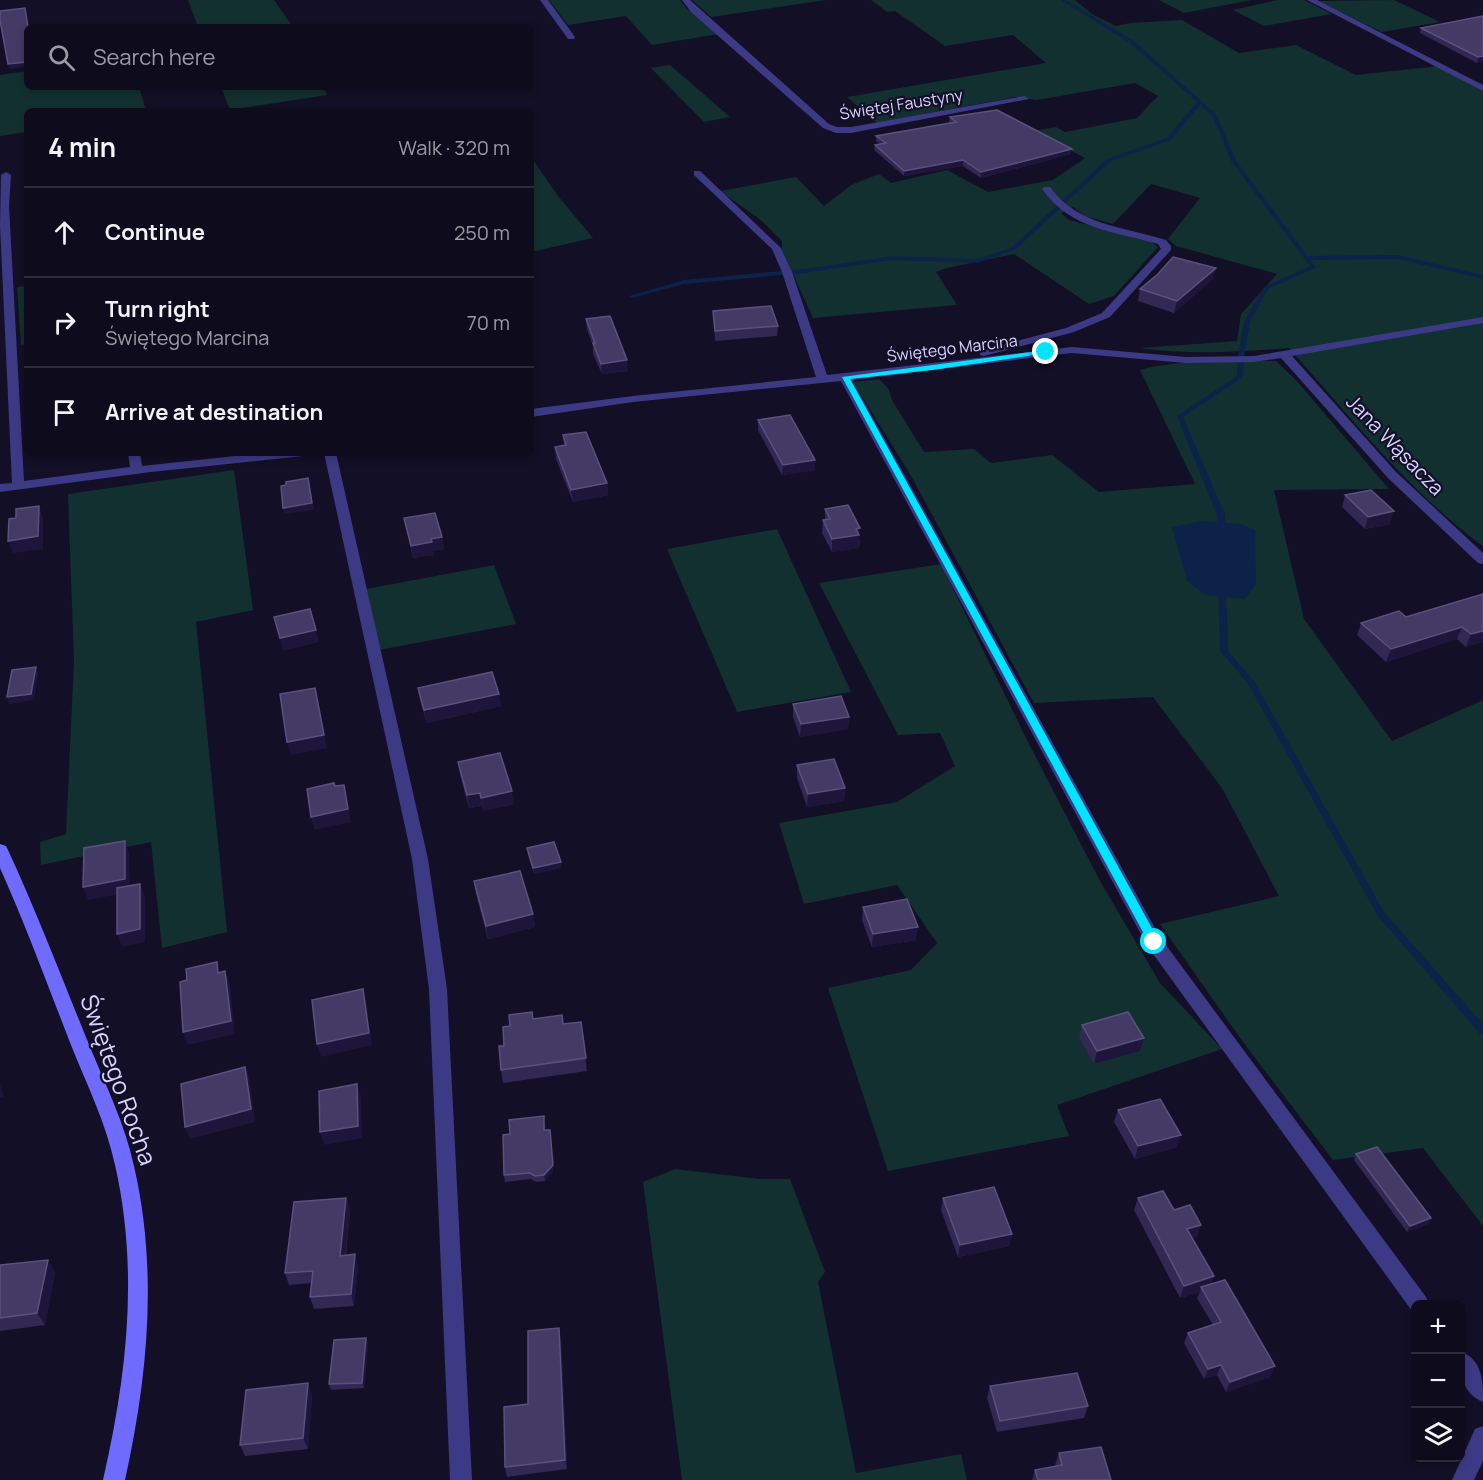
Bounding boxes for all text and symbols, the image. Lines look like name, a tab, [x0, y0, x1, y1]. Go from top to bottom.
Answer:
search box	[24, 24, 534, 90]
icon: search	[45, 41, 78, 74]
text: Search here	[93, 42, 215, 72]
street label: Świętej Faustyny	[838, 83, 965, 125]
text: 4 min	[48, 129, 116, 165]
text: Walk · 320 m	[398, 134, 510, 161]
icon: ahead	[48, 216, 81, 249]
text: Continue	[105, 217, 205, 247]
text: 250 m	[454, 219, 510, 246]
text: Turn right	[105, 294, 210, 324]
icon: right	[48, 306, 81, 339]
text: 70 m	[467, 309, 510, 336]
text: Świętego Marcina	[105, 324, 269, 351]
street label: Świętego Marcina	[885, 329, 1019, 367]
route end	[1032, 338, 1058, 364]
street label: Jana Wąsacza	[1340, 388, 1450, 501]
icon: arrive	[48, 396, 81, 429]
text: Arrive at destination	[105, 397, 323, 427]
route start	[1140, 928, 1166, 954]
street label: Świętego Rocha	[73, 990, 166, 1169]
map controls	[1411, 1300, 1465, 1462]
button: +	[1411, 1300, 1465, 1354]
button: −	[1411, 1354, 1465, 1408]
button: layers	[1411, 1408, 1465, 1462]

